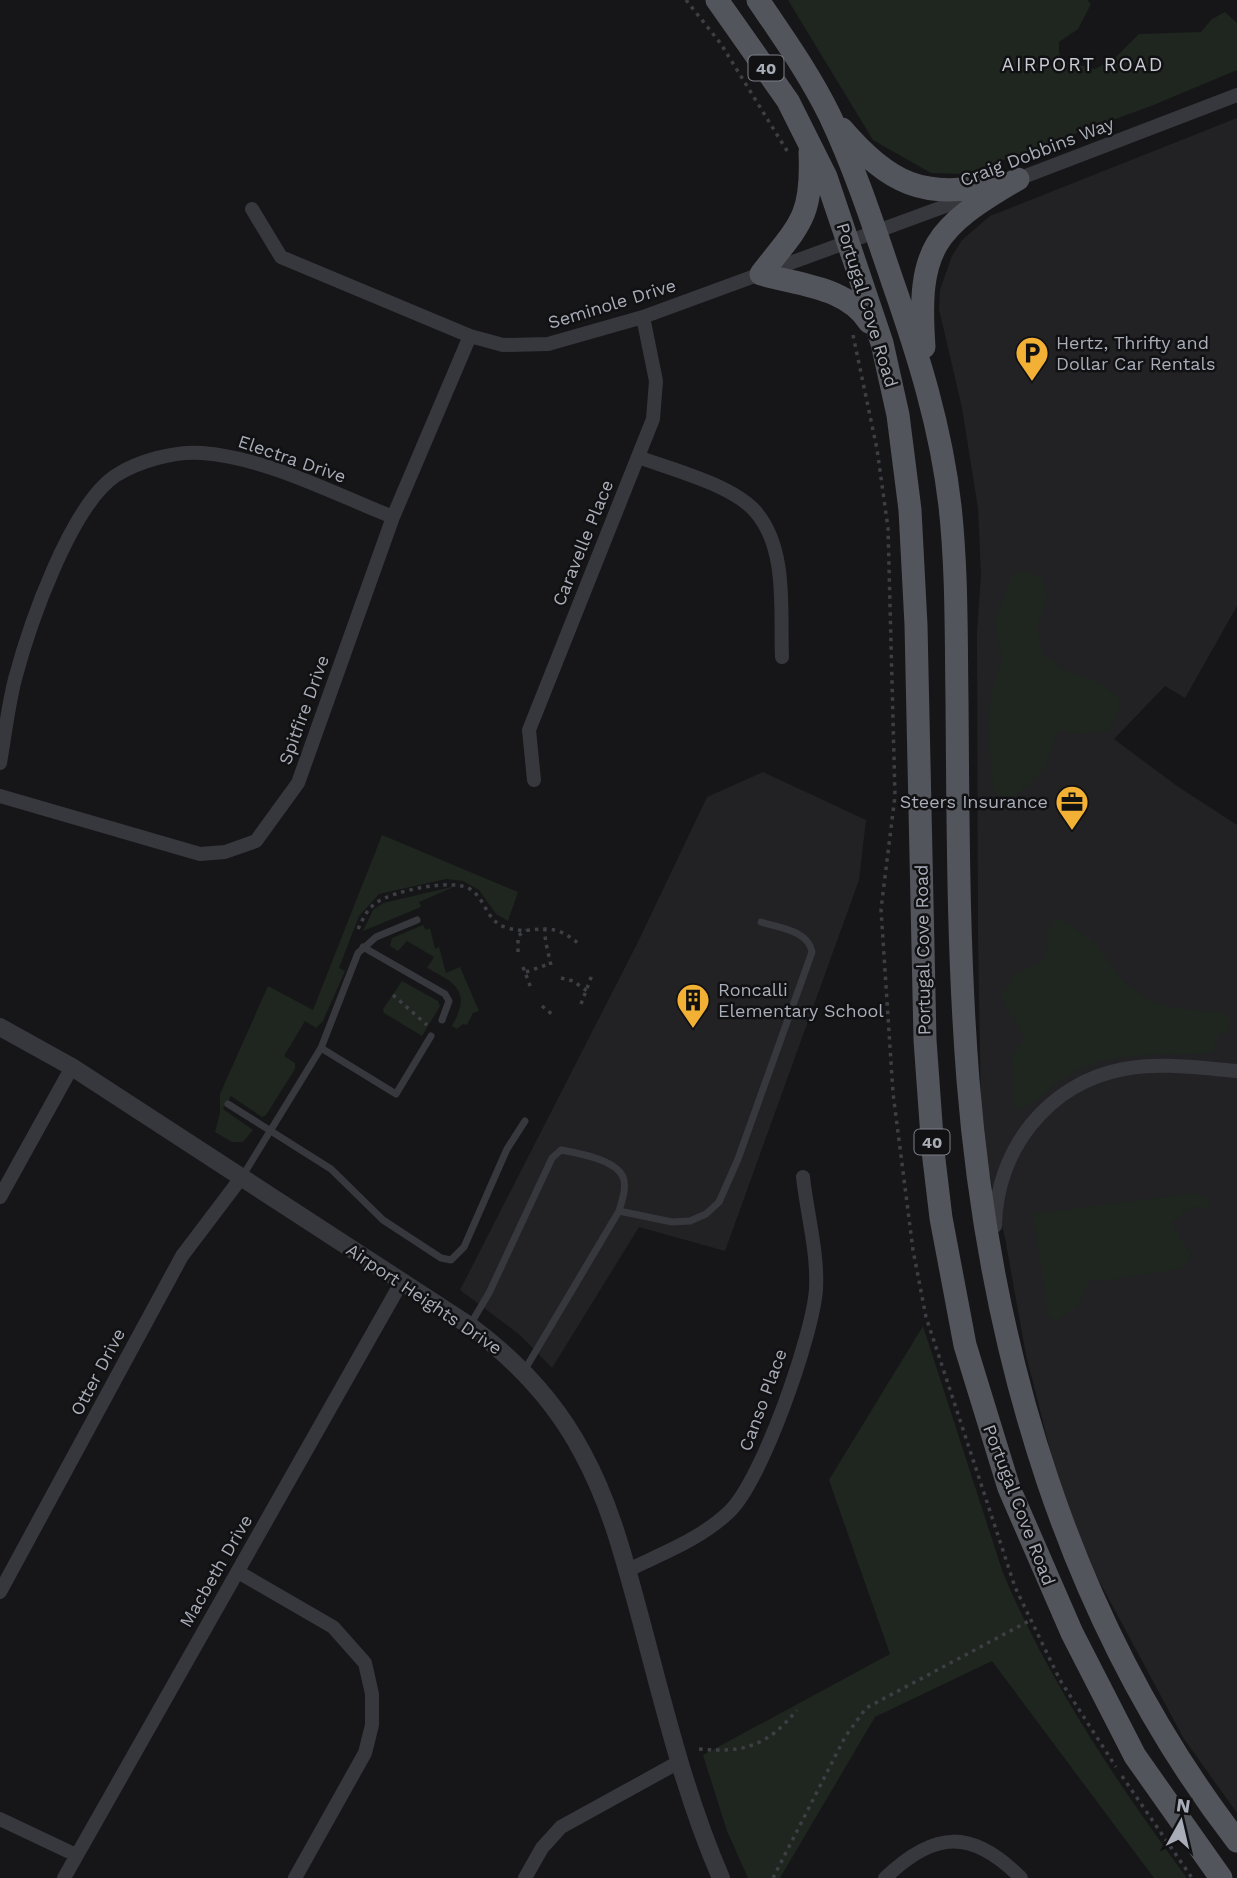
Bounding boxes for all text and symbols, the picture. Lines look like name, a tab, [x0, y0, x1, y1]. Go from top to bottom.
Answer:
district label: AIRPORT ROAD	[1002, 53, 1164, 76]
road number: 40	[748, 55, 784, 80]
street label: Craig Dobbins Way	[957, 112, 1117, 191]
street label: Portugal Cove Road	[832, 220, 902, 390]
street label: Seminole Drive	[545, 274, 678, 333]
place label: Hertz, Thrifty and Dollar Car Rentals	[1056, 332, 1215, 374]
parking icon: Hertz, Thrifty and Dollar Car Rentals	[1013, 334, 1051, 383]
street label: Electra Drive	[235, 430, 349, 487]
street label: Caravelle Place	[548, 477, 617, 609]
street label: Spitfire Drive	[274, 652, 333, 767]
office icon: Steers Insurance	[1053, 783, 1091, 832]
place label: Steers Insurance	[900, 791, 1048, 812]
street label: Portugal Cove Road	[911, 864, 934, 1036]
place label: Roncalli Elementary School	[718, 979, 884, 1021]
building icon: Roncalli Elementary School	[674, 981, 712, 1030]
road number: 40	[914, 1130, 950, 1154]
street label: Airport Heights Drive	[342, 1239, 506, 1359]
street label: Otter Drive	[66, 1325, 129, 1419]
street label: Canso Place	[734, 1346, 791, 1454]
street label: Portugal Cove Road	[979, 1421, 1060, 1588]
street label: Macbeth Drive	[175, 1511, 256, 1631]
north arrow	[1146, 1787, 1216, 1857]
text: N	[1175, 1793, 1192, 1818]

